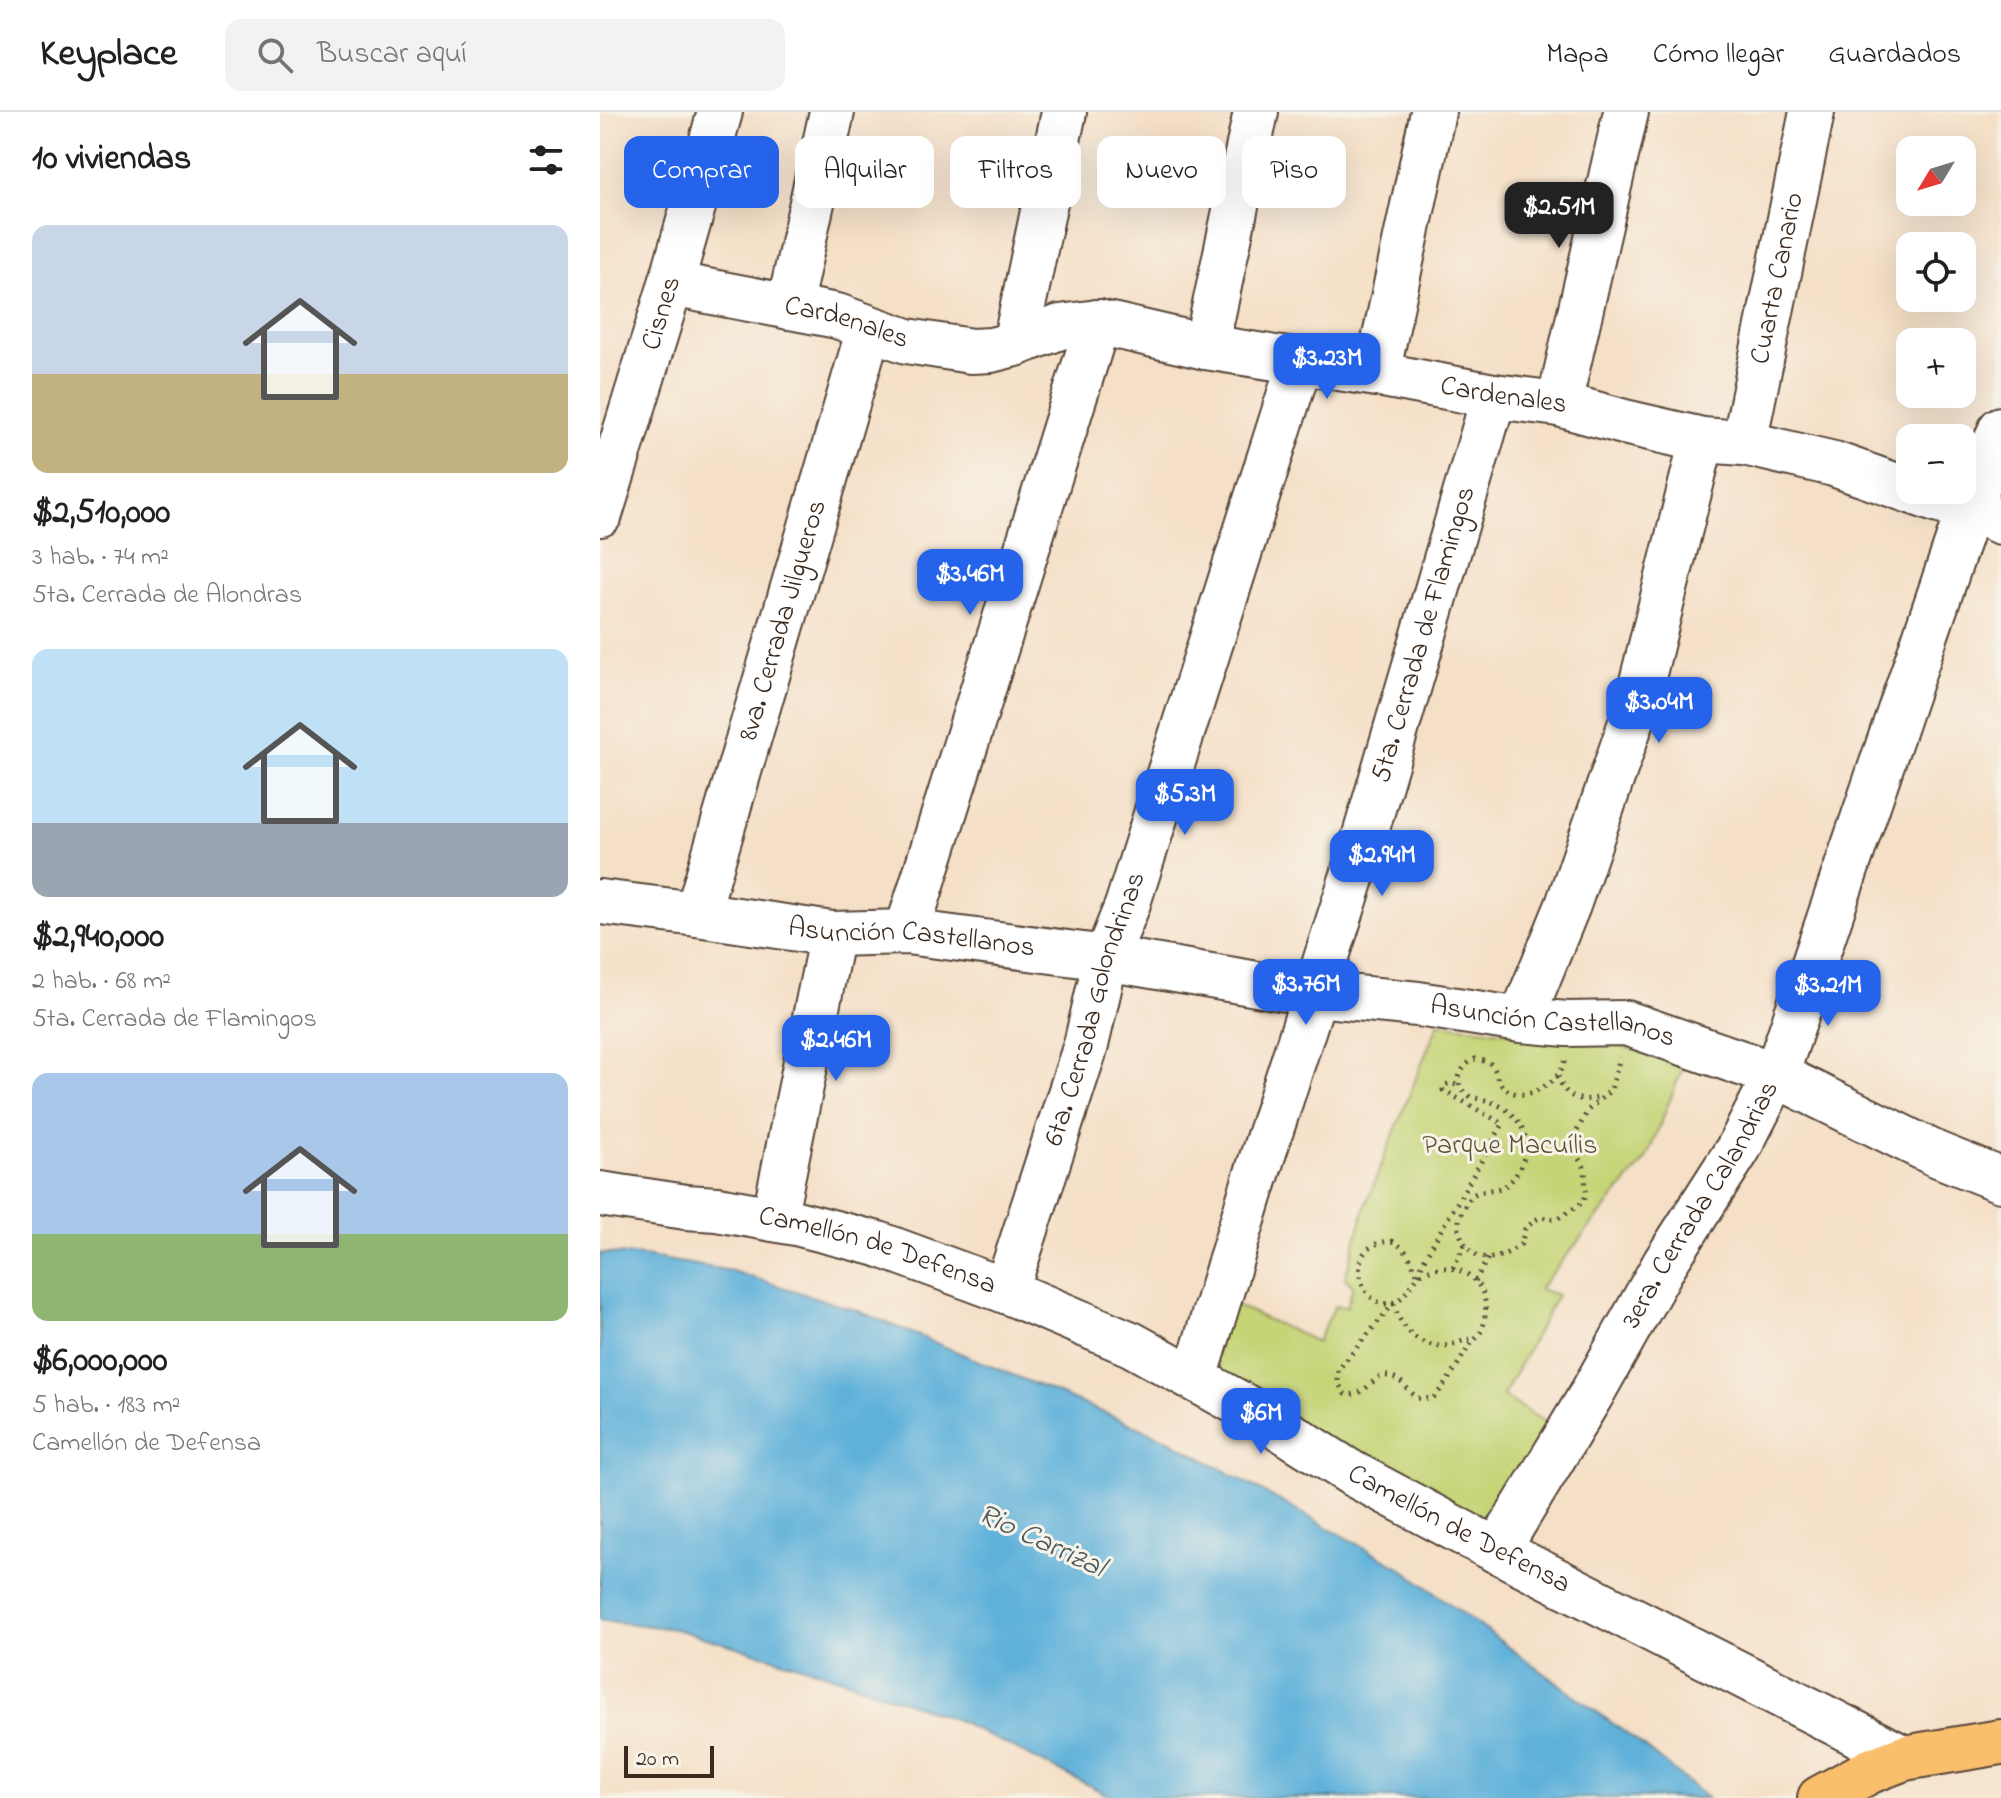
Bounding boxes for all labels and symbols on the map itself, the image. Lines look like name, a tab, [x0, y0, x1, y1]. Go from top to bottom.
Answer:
north arrow	[1896, 136, 1976, 216]
pin: $2.51M	[1494, 182, 1624, 250]
street label: Cuarta Canario	[1740, 189, 1815, 368]
street label: Cisnes	[631, 271, 693, 355]
street label: Cardenales	[781, 286, 914, 361]
pin: $3.23M	[1262, 333, 1392, 401]
street label: Cardenales	[1437, 366, 1572, 426]
street label: 5ta. Cerrada de Flamingos	[1361, 481, 1487, 788]
street label: 8va. Cerrada Jilgueros	[728, 495, 838, 746]
pin: $3.46M	[905, 549, 1035, 617]
pin: $3.04M	[1594, 677, 1724, 745]
pin: $5.3M	[1129, 769, 1241, 837]
pin: $2.94M	[1317, 830, 1447, 898]
street label: 6ta. Cerrada Golondrinas	[1034, 867, 1157, 1151]
street label: Asunción Castellanos	[785, 907, 1037, 969]
pin: $3.76M	[1241, 959, 1371, 1027]
pin: $3.21M	[1763, 960, 1893, 1028]
street label: Asunción Castellanos	[1427, 986, 1681, 1059]
pin: $2.46M	[771, 1015, 901, 1083]
street label: 3era. Cerrada Calandrias	[1612, 1074, 1790, 1336]
park label: Parque Macuílis	[1423, 1126, 1597, 1167]
street label: Camellón de Defensa	[755, 1196, 1002, 1306]
pin: $6M	[1222, 1388, 1300, 1456]
street label: Camellón de Defensa	[1340, 1454, 1578, 1605]
water label: Rio Carrizal	[970, 1493, 1115, 1592]
scale bar	[624, 1742, 714, 1778]

